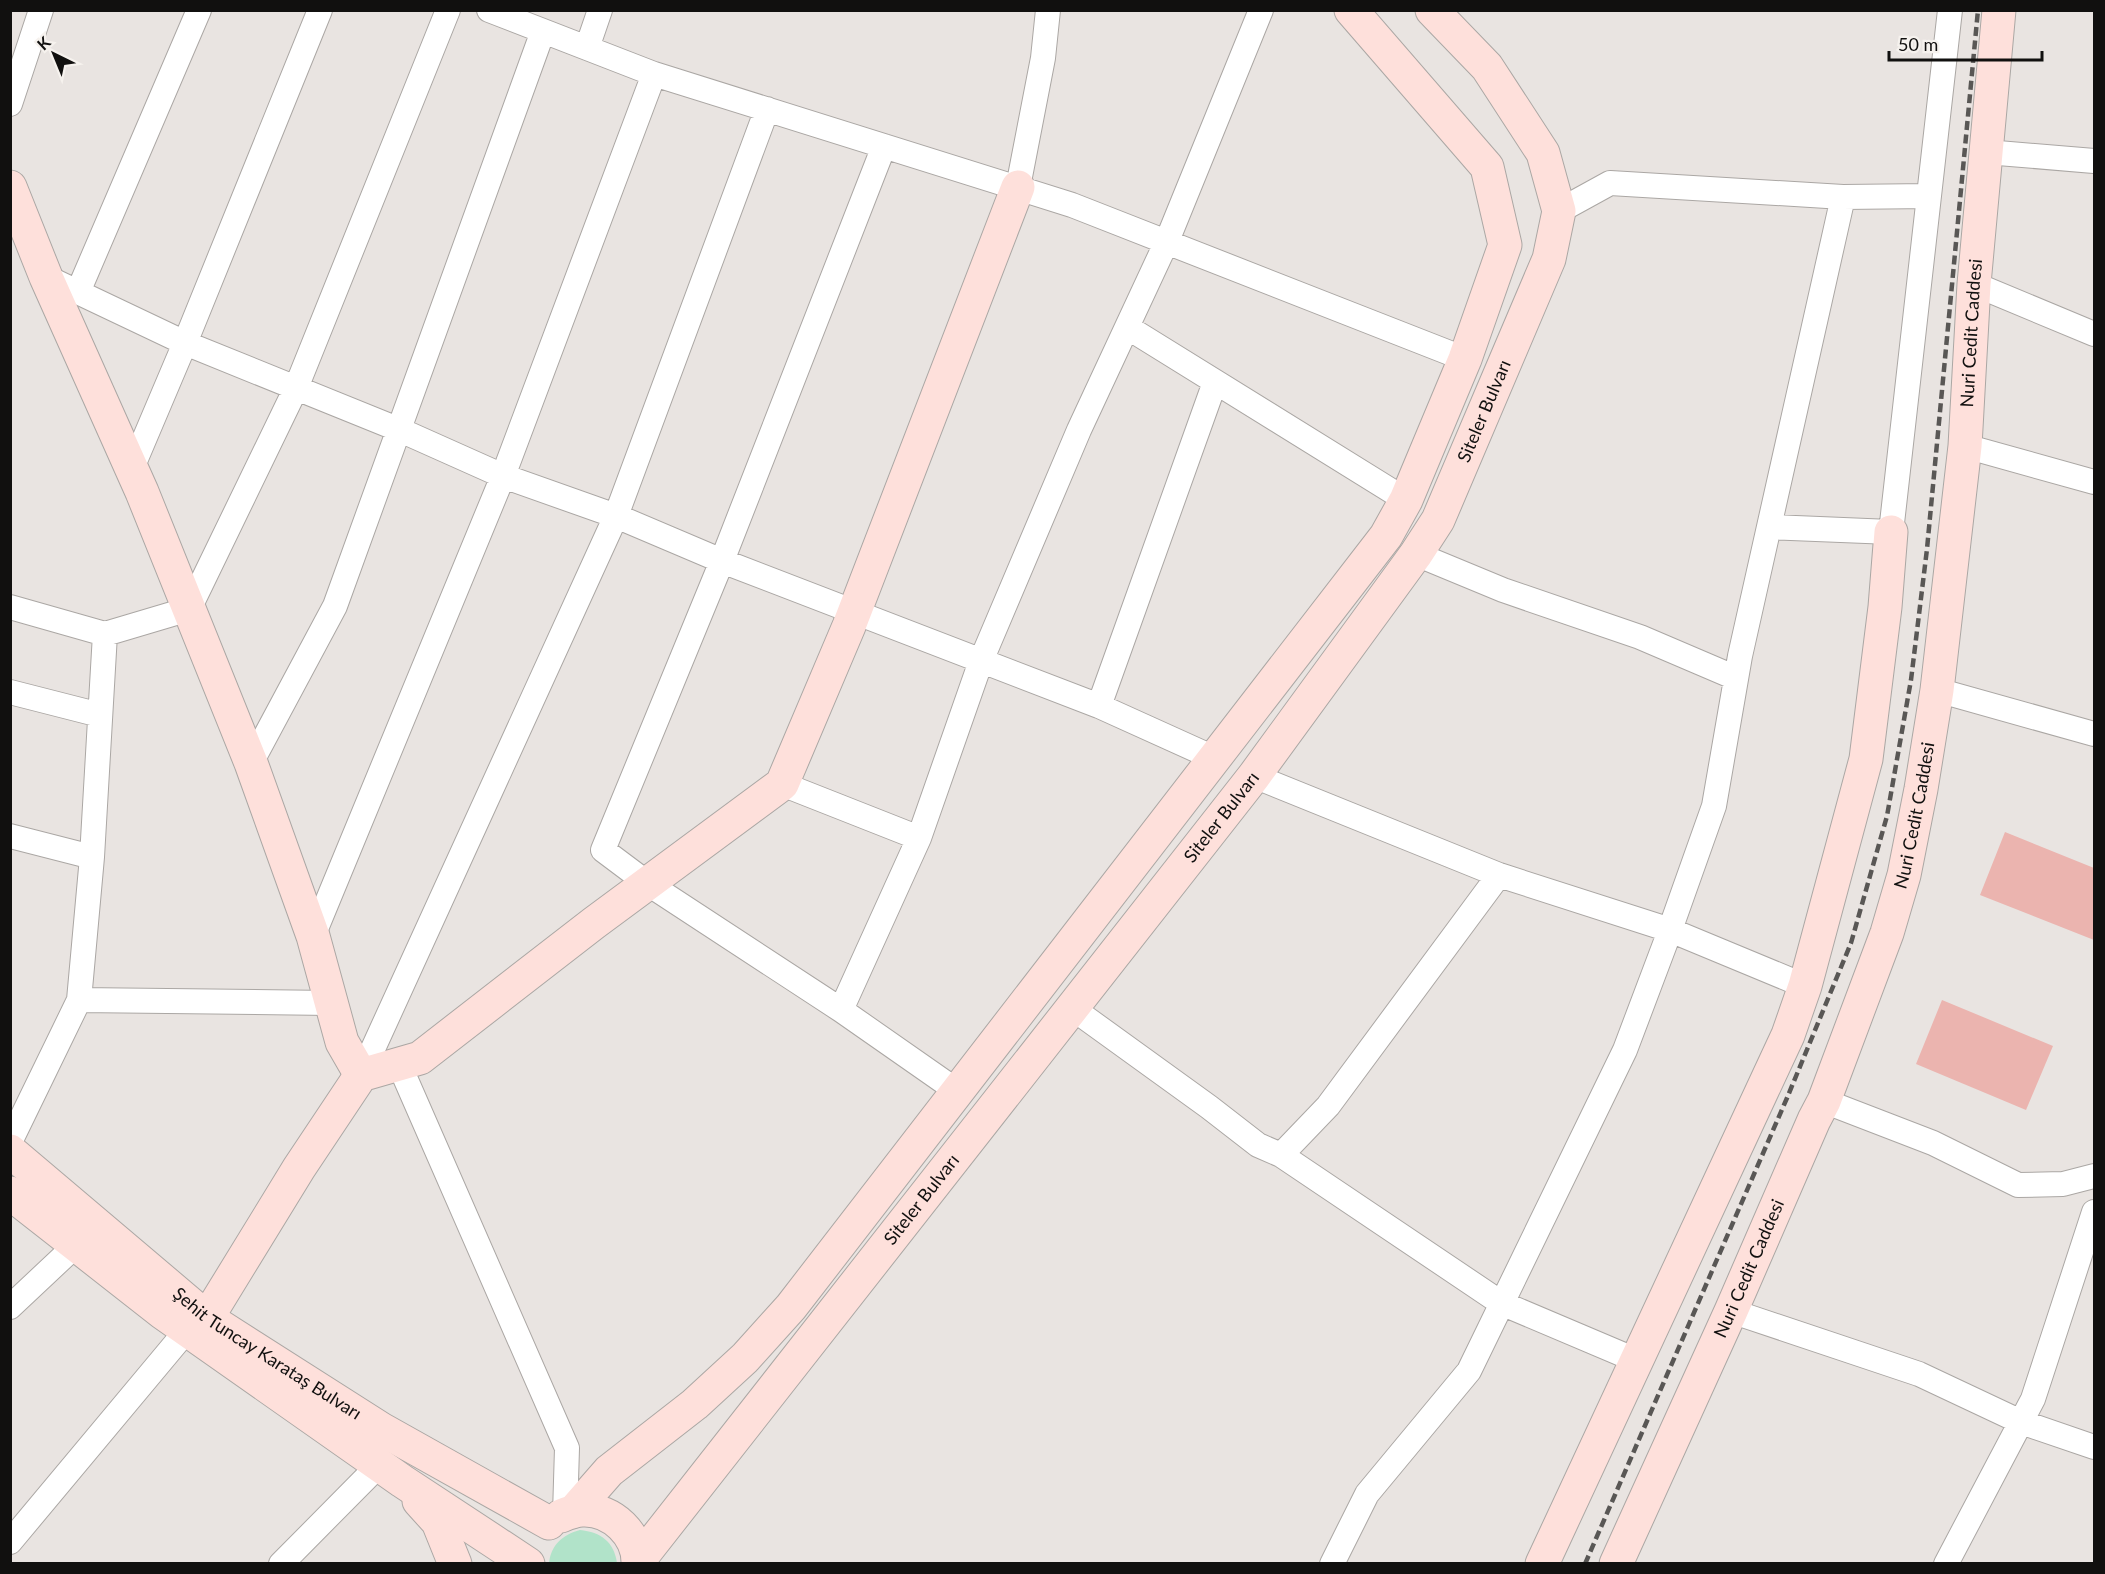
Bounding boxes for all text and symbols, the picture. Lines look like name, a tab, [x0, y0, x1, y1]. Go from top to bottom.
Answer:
north arrow	[24, 24, 84, 84]
scale bar	[1889, 24, 2042, 62]
text: K	[33, 31, 55, 53]
text: 50 m	[1898, 33, 1938, 55]
street label: Nuri Cedit Caddesi	[1955, 258, 1986, 408]
street label: Siteler Bulvarı	[1452, 356, 1515, 465]
street label: Nuri Cedit Caddesi	[1889, 740, 1938, 891]
street label: Siteler Bulvarı	[1178, 767, 1263, 866]
street label: Siteler Bulvarı	[879, 1149, 963, 1249]
street label: Nuri Cedit Caddesi	[1708, 1196, 1788, 1341]
street label: Şehit Tuncay Karataş Bulvarı	[169, 1282, 366, 1424]

